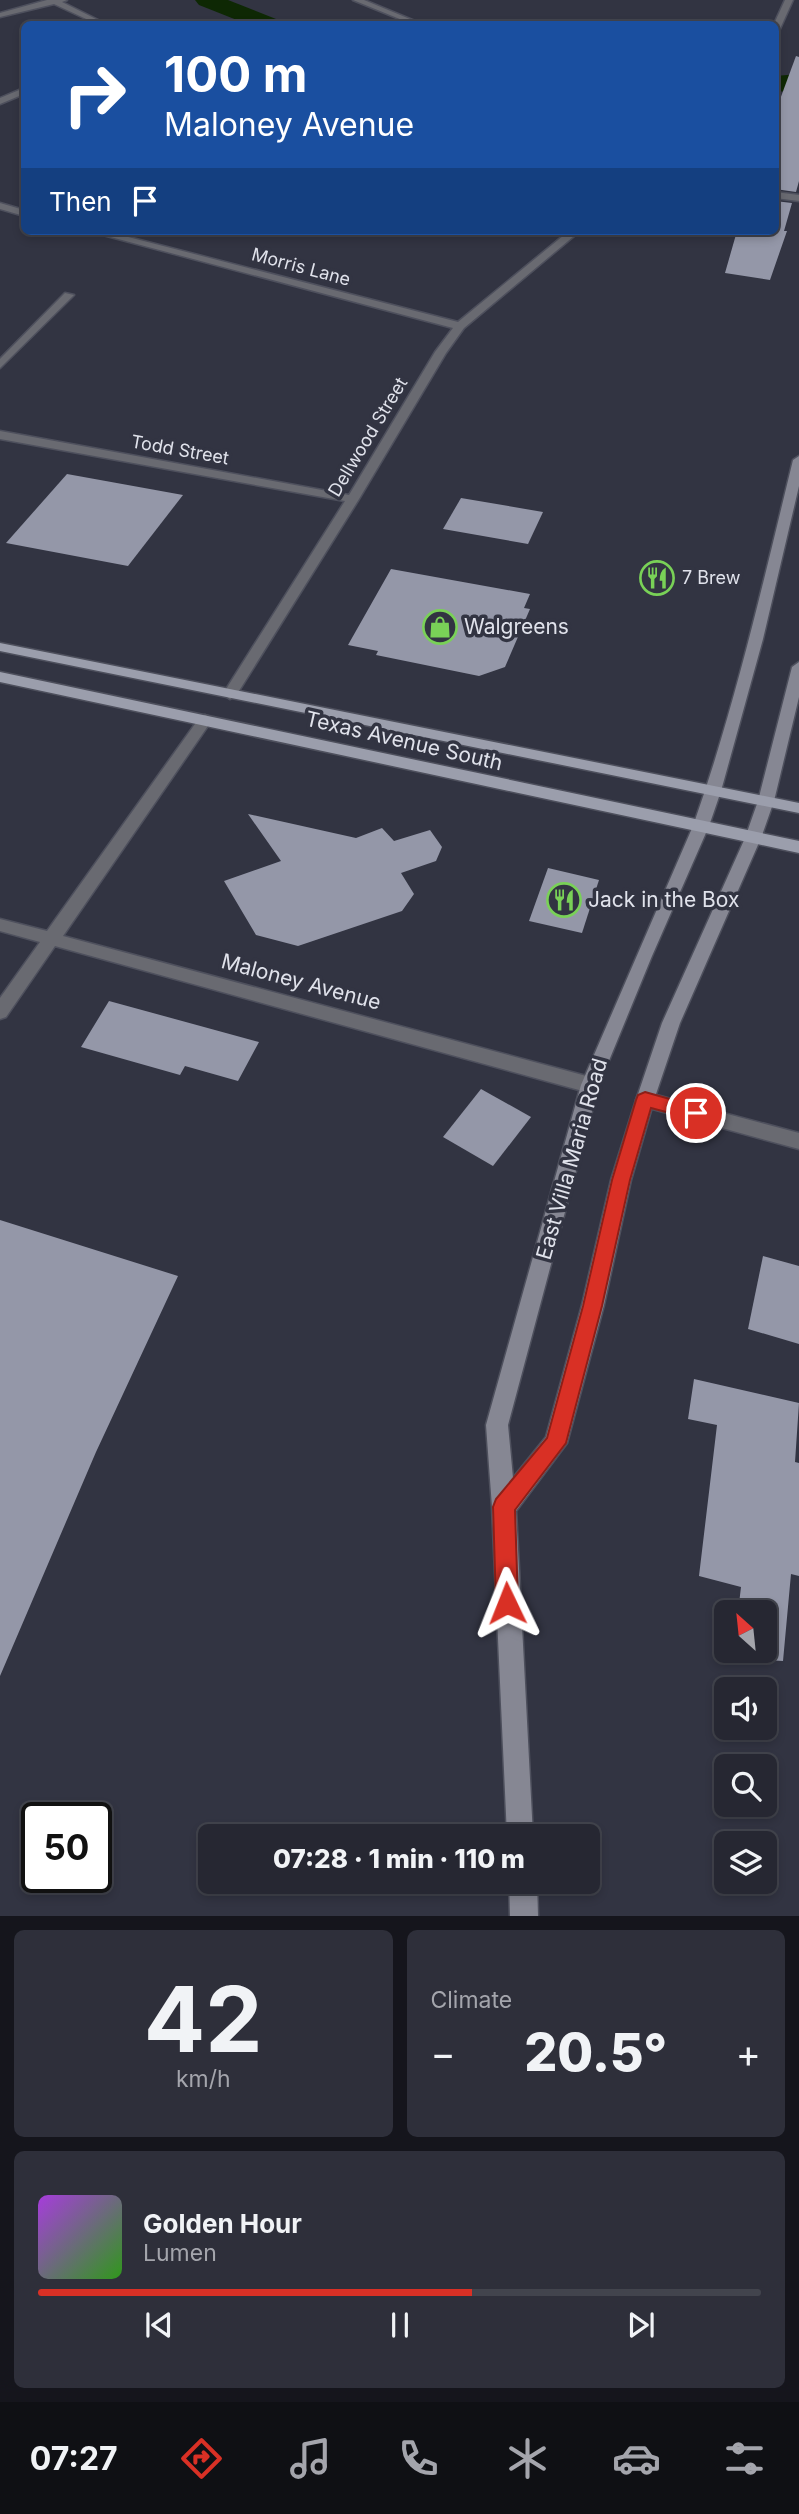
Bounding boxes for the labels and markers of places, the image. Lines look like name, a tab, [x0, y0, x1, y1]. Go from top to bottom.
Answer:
restaurant icon: 7 Brew	[638, 559, 676, 597]
place label: 7 Brew	[682, 567, 741, 588]
shop icon: Walgreens	[421, 608, 459, 646]
place label: Walgreens	[464, 614, 569, 639]
restaurant icon: Jack in the Box	[545, 881, 583, 919]
place label: Jack in the Box	[588, 887, 739, 912]
pin	[666, 1083, 726, 1143]

